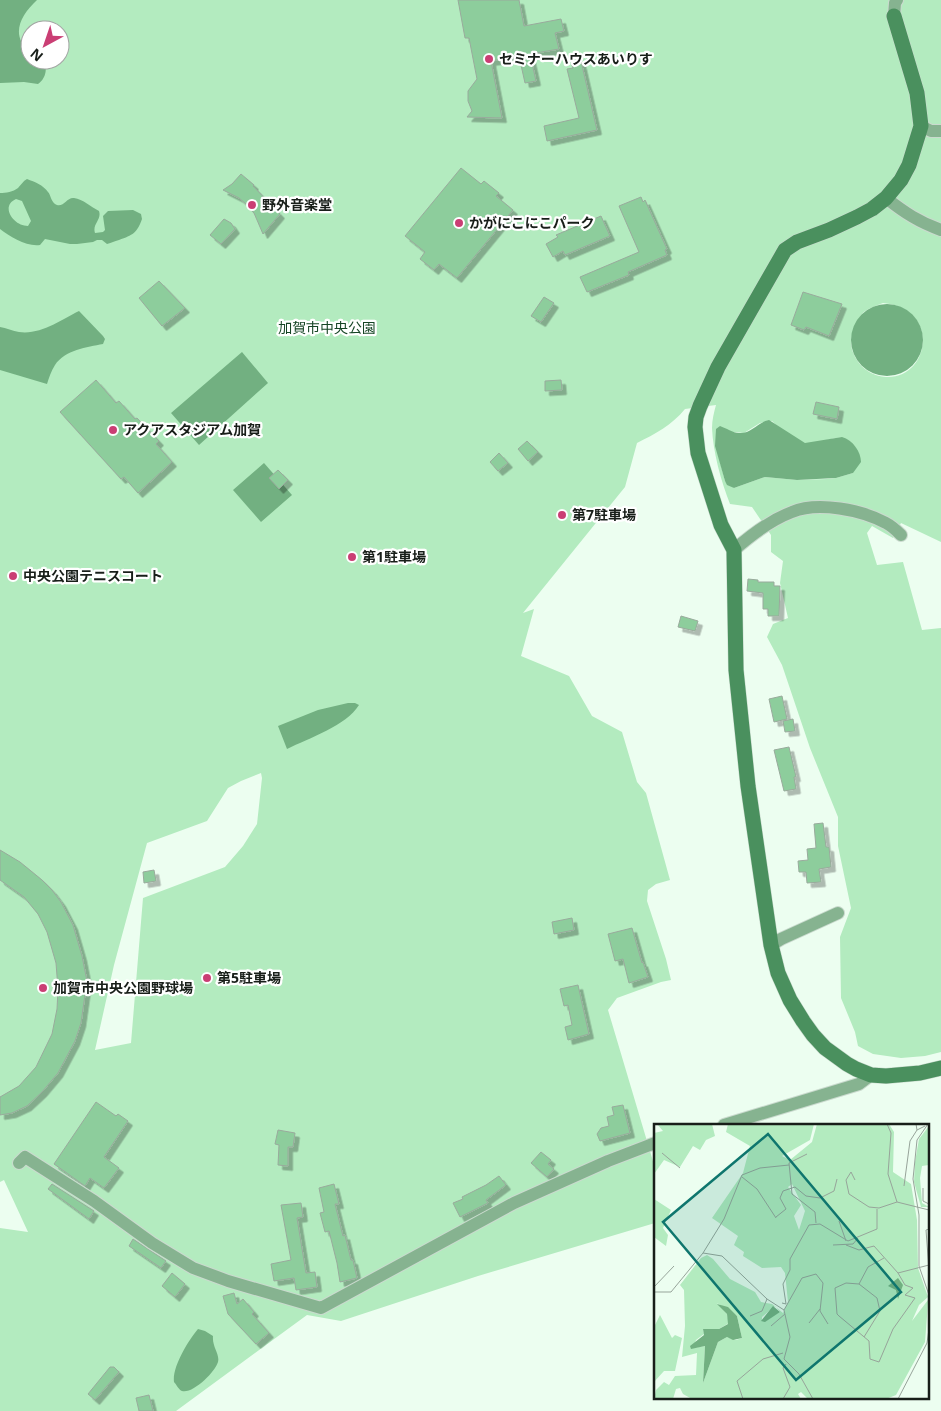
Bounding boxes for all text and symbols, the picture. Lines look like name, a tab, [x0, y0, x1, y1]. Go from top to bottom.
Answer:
north arrow	[20, 20, 70, 70]
text: N	[26, 44, 47, 66]
place label: セミナーハウスあいりす	[499, 49, 653, 68]
marker: セミナーハウスあいりす	[483, 53, 495, 65]
place label: 野外音楽堂	[262, 195, 332, 214]
marker: 野外音楽堂	[246, 199, 258, 211]
place label: かがにこにこパーク	[469, 213, 594, 232]
marker: かがにこにこパーク	[453, 217, 465, 229]
park label: 加賀市中央公園	[278, 318, 376, 337]
place label: アクアスタジアム加賀	[123, 420, 261, 439]
marker: アクアスタジアム加賀	[107, 424, 119, 436]
place label: 第7駐車場	[572, 505, 636, 524]
marker: 第7駐車場	[556, 509, 568, 521]
place label: 第1駐車場	[362, 547, 426, 566]
marker: 第1駐車場	[346, 551, 358, 563]
place label: 中央公園テニスコート	[23, 566, 163, 585]
marker: 中央公園テニスコート	[7, 570, 19, 582]
place label: 第5駐車場	[217, 968, 281, 987]
marker: 第5駐車場	[201, 972, 213, 984]
place label: 加賀市中央公園野球場	[53, 978, 193, 997]
marker: 加賀市中央公園野球場	[37, 982, 49, 994]
inset map	[654, 1124, 928, 1398]

